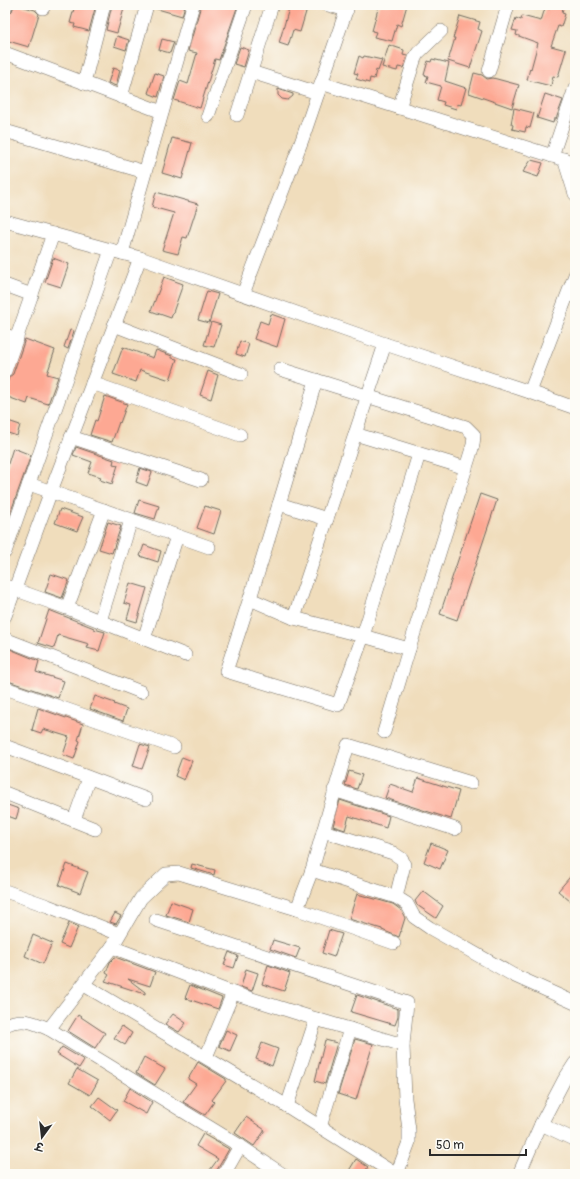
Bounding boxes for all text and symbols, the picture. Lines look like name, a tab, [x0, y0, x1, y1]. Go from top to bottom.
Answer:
north arrow	[22, 1117, 62, 1157]
scale bar	[430, 1131, 526, 1157]
text: 50 m	[436, 1138, 464, 1153]
text: उ	[33, 1139, 46, 1154]

